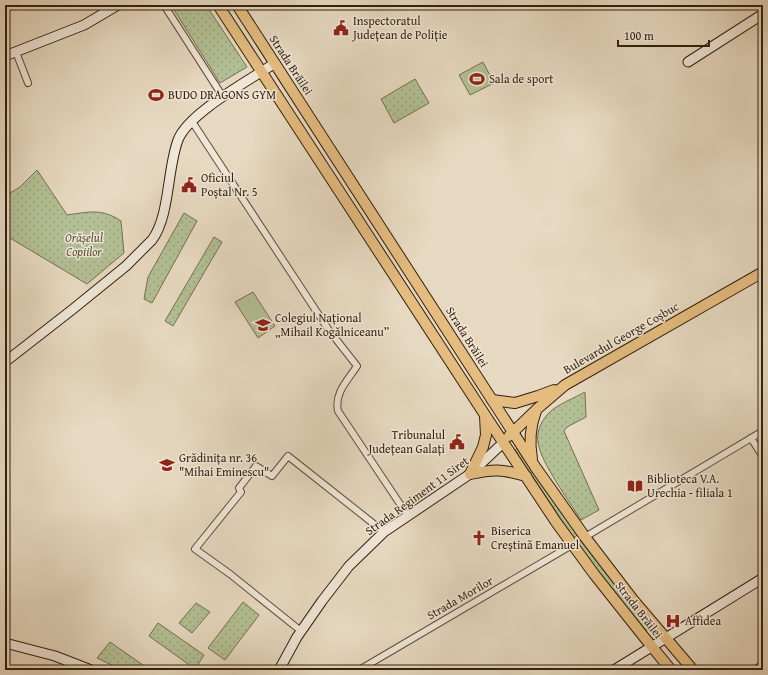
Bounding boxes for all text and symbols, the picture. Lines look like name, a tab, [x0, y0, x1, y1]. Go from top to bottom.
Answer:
place label: Inspectoratul Județean de Poliție	[351, 12, 448, 43]
public building icon: Inspectoratul Județean de Poliție	[332, 19, 350, 37]
scale bar	[618, 22, 709, 48]
text: 100 m	[624, 27, 654, 44]
street label: Strada Brăilei	[266, 31, 318, 99]
sports icon: Sala de sport	[468, 70, 486, 88]
place label: Sala de sport	[489, 70, 554, 87]
sports icon: BUDO DRAGONS GYM	[147, 86, 165, 104]
place label: BUDO DRAGONS GYM	[168, 86, 276, 103]
place label: Oficiul Poștal Nr. 5	[201, 169, 258, 200]
public building icon: Oficiul Poștal Nr. 5	[180, 176, 198, 194]
park label: Orășelul Copiilor	[65, 229, 103, 260]
street label: Bulevardul George Coșbuc	[560, 297, 682, 378]
street label: Strada Brăilei	[442, 303, 493, 371]
place label: Colegiul Național „Mihail Kogălniceanu”	[275, 309, 389, 340]
school or university icon: Colegiul Național „Mihail Kogălniceanu”	[254, 316, 272, 334]
place label: Tribunalul Județean Galați	[366, 426, 446, 457]
public building icon: Tribunalul Județean Galați	[448, 433, 466, 451]
place label: Grădinița nr. 36 "Mihai Eminescu"	[179, 449, 269, 480]
street label: Strada Regiment 11 Siret	[361, 452, 473, 539]
school or university icon: Grădinița nr. 36 "Mihai Eminescu"	[158, 456, 176, 474]
place label: Biblioteca V.A. Urechia - filiala 1	[647, 470, 733, 501]
library icon: Biblioteca V.A. Urechia - filiala 1	[626, 477, 644, 495]
place label: Biserica Creștină Emanuel	[491, 522, 580, 553]
church icon: Biserica Creștină Emanuel	[470, 529, 488, 547]
street label: Strada Morilor	[423, 572, 496, 623]
street label: Strada Brăilei	[612, 577, 668, 642]
hospital icon: Affidea	[664, 612, 682, 630]
place label: Affidea	[685, 612, 721, 629]

